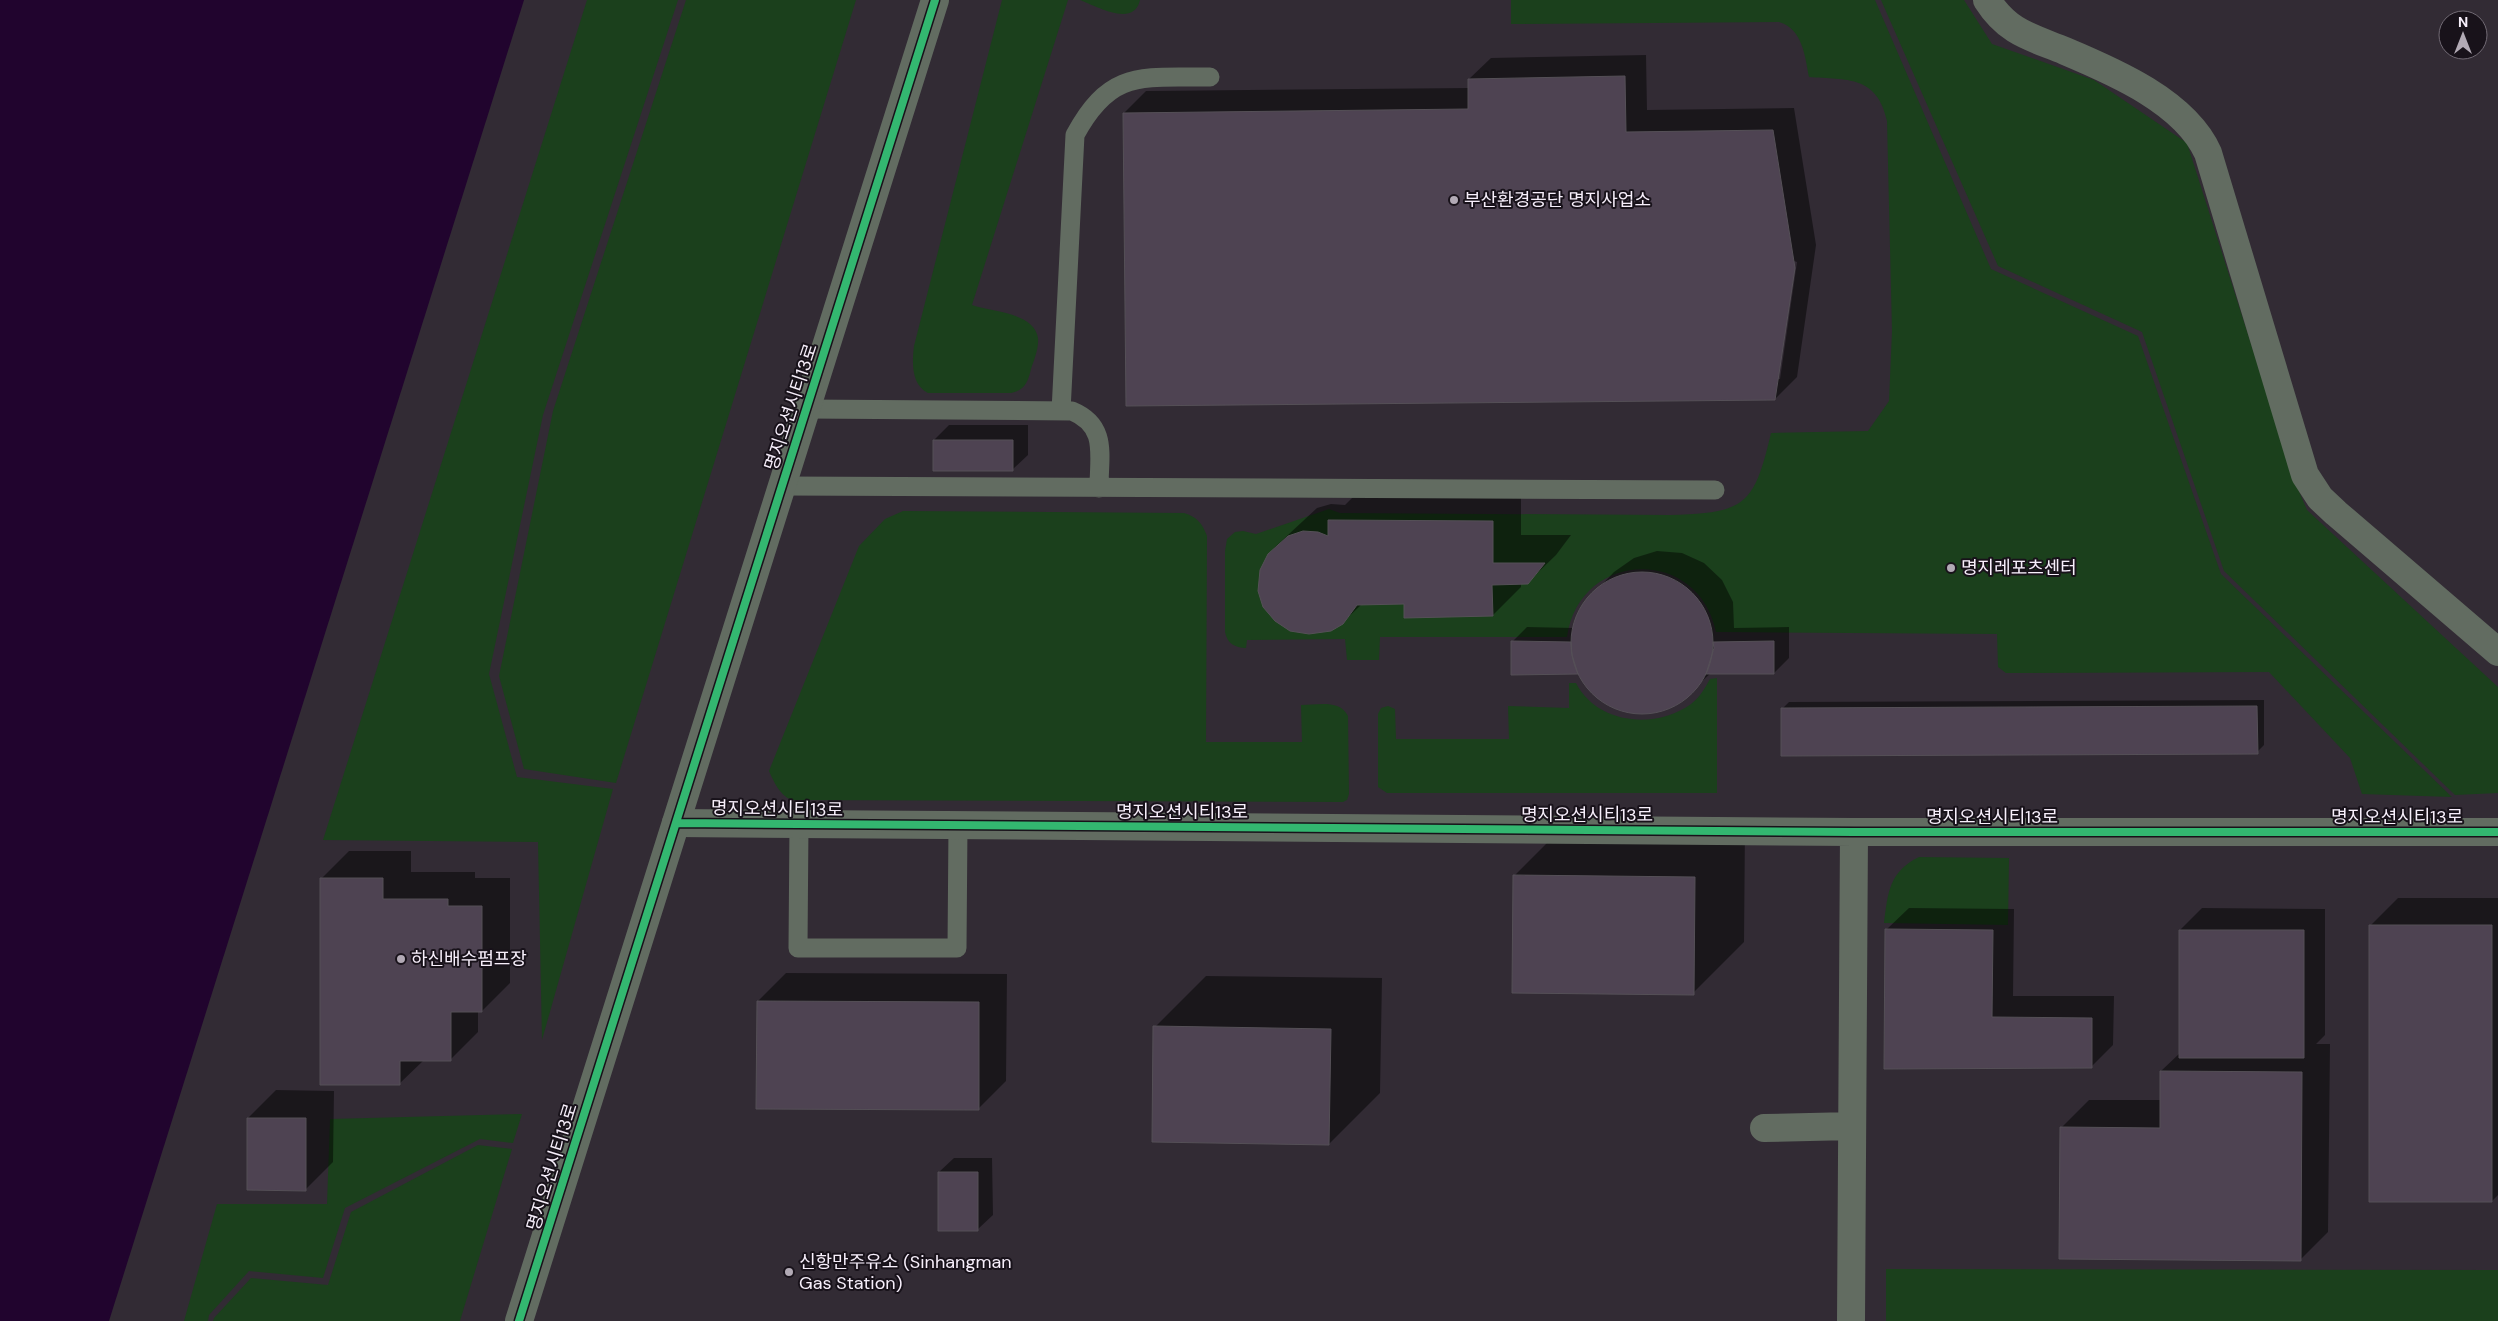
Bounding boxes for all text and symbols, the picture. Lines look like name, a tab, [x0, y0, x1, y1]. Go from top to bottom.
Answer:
north arrow	[2438, 10, 2488, 60]
text: N	[2458, 13, 2468, 31]
place label: 부산환경공단 명지사업소	[1464, 188, 1651, 212]
marker: 부산환경공단 명지사업소	[1448, 194, 1460, 206]
street label: 명지오션시티13로	[759, 340, 823, 474]
place label: 명지레포츠센터	[1961, 556, 2077, 580]
marker: 명지레포츠센터	[1945, 562, 1957, 574]
street label: 명지오션시티13로	[711, 796, 843, 822]
street label: 명지오션시티13로	[1116, 800, 1248, 824]
street label: 명지오션시티13로	[1521, 803, 1653, 827]
street label: 명지오션시티13로	[1926, 805, 2058, 829]
street label: 명지오션시티13로	[2331, 805, 2463, 829]
place label: 하신배수펌프장	[411, 947, 527, 971]
marker: 하신배수펌프장	[395, 953, 407, 965]
street label: 명지오션시티13로	[521, 1100, 583, 1234]
place label: 신항만주유소 (Sinhangman Gas Station)	[799, 1250, 1012, 1295]
marker: 신항만주유소 (Sinhangman Gas Station)	[783, 1266, 795, 1278]

